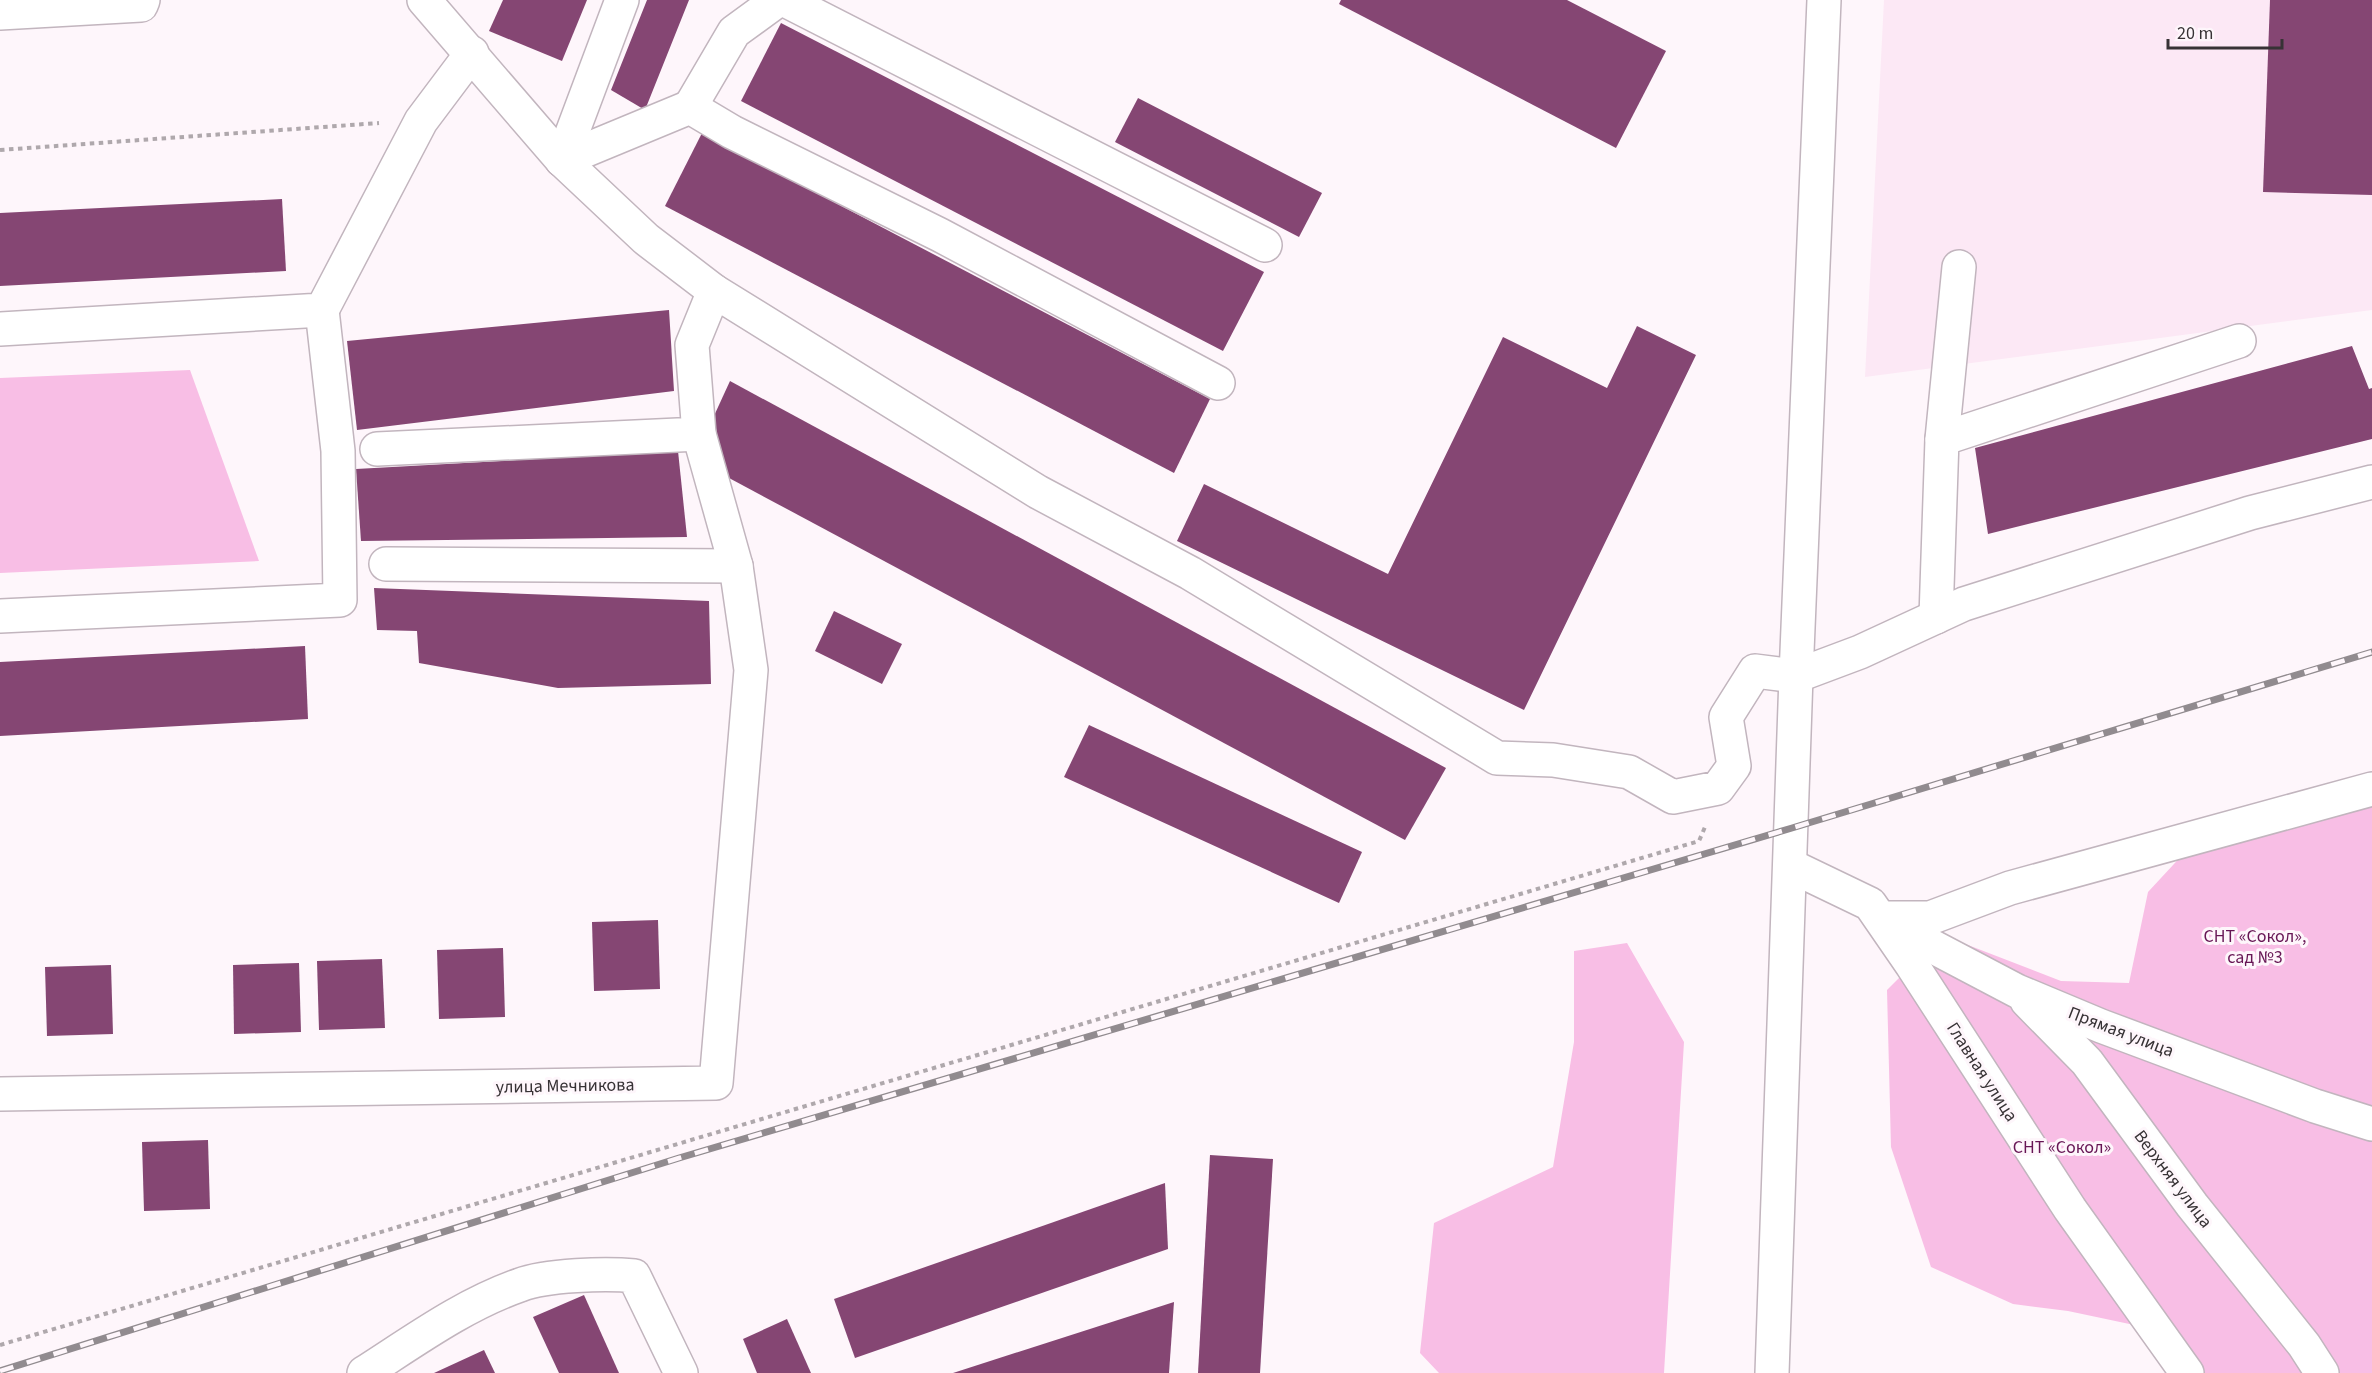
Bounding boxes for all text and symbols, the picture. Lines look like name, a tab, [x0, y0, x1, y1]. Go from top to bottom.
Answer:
scale bar	[2168, 12, 2282, 50]
text: 20 m	[2177, 21, 2213, 46]
park label: СНТ «Сокол», сад №3	[2203, 924, 2307, 970]
street label: Прямая улица	[2065, 1000, 2177, 1064]
street label: Главная улица	[1940, 1017, 2024, 1127]
street label: улица Мечникова	[495, 1072, 635, 1100]
street label: Верхняя улица	[2128, 1125, 2218, 1233]
park label: СНТ «Сокол»	[2013, 1135, 2111, 1160]

